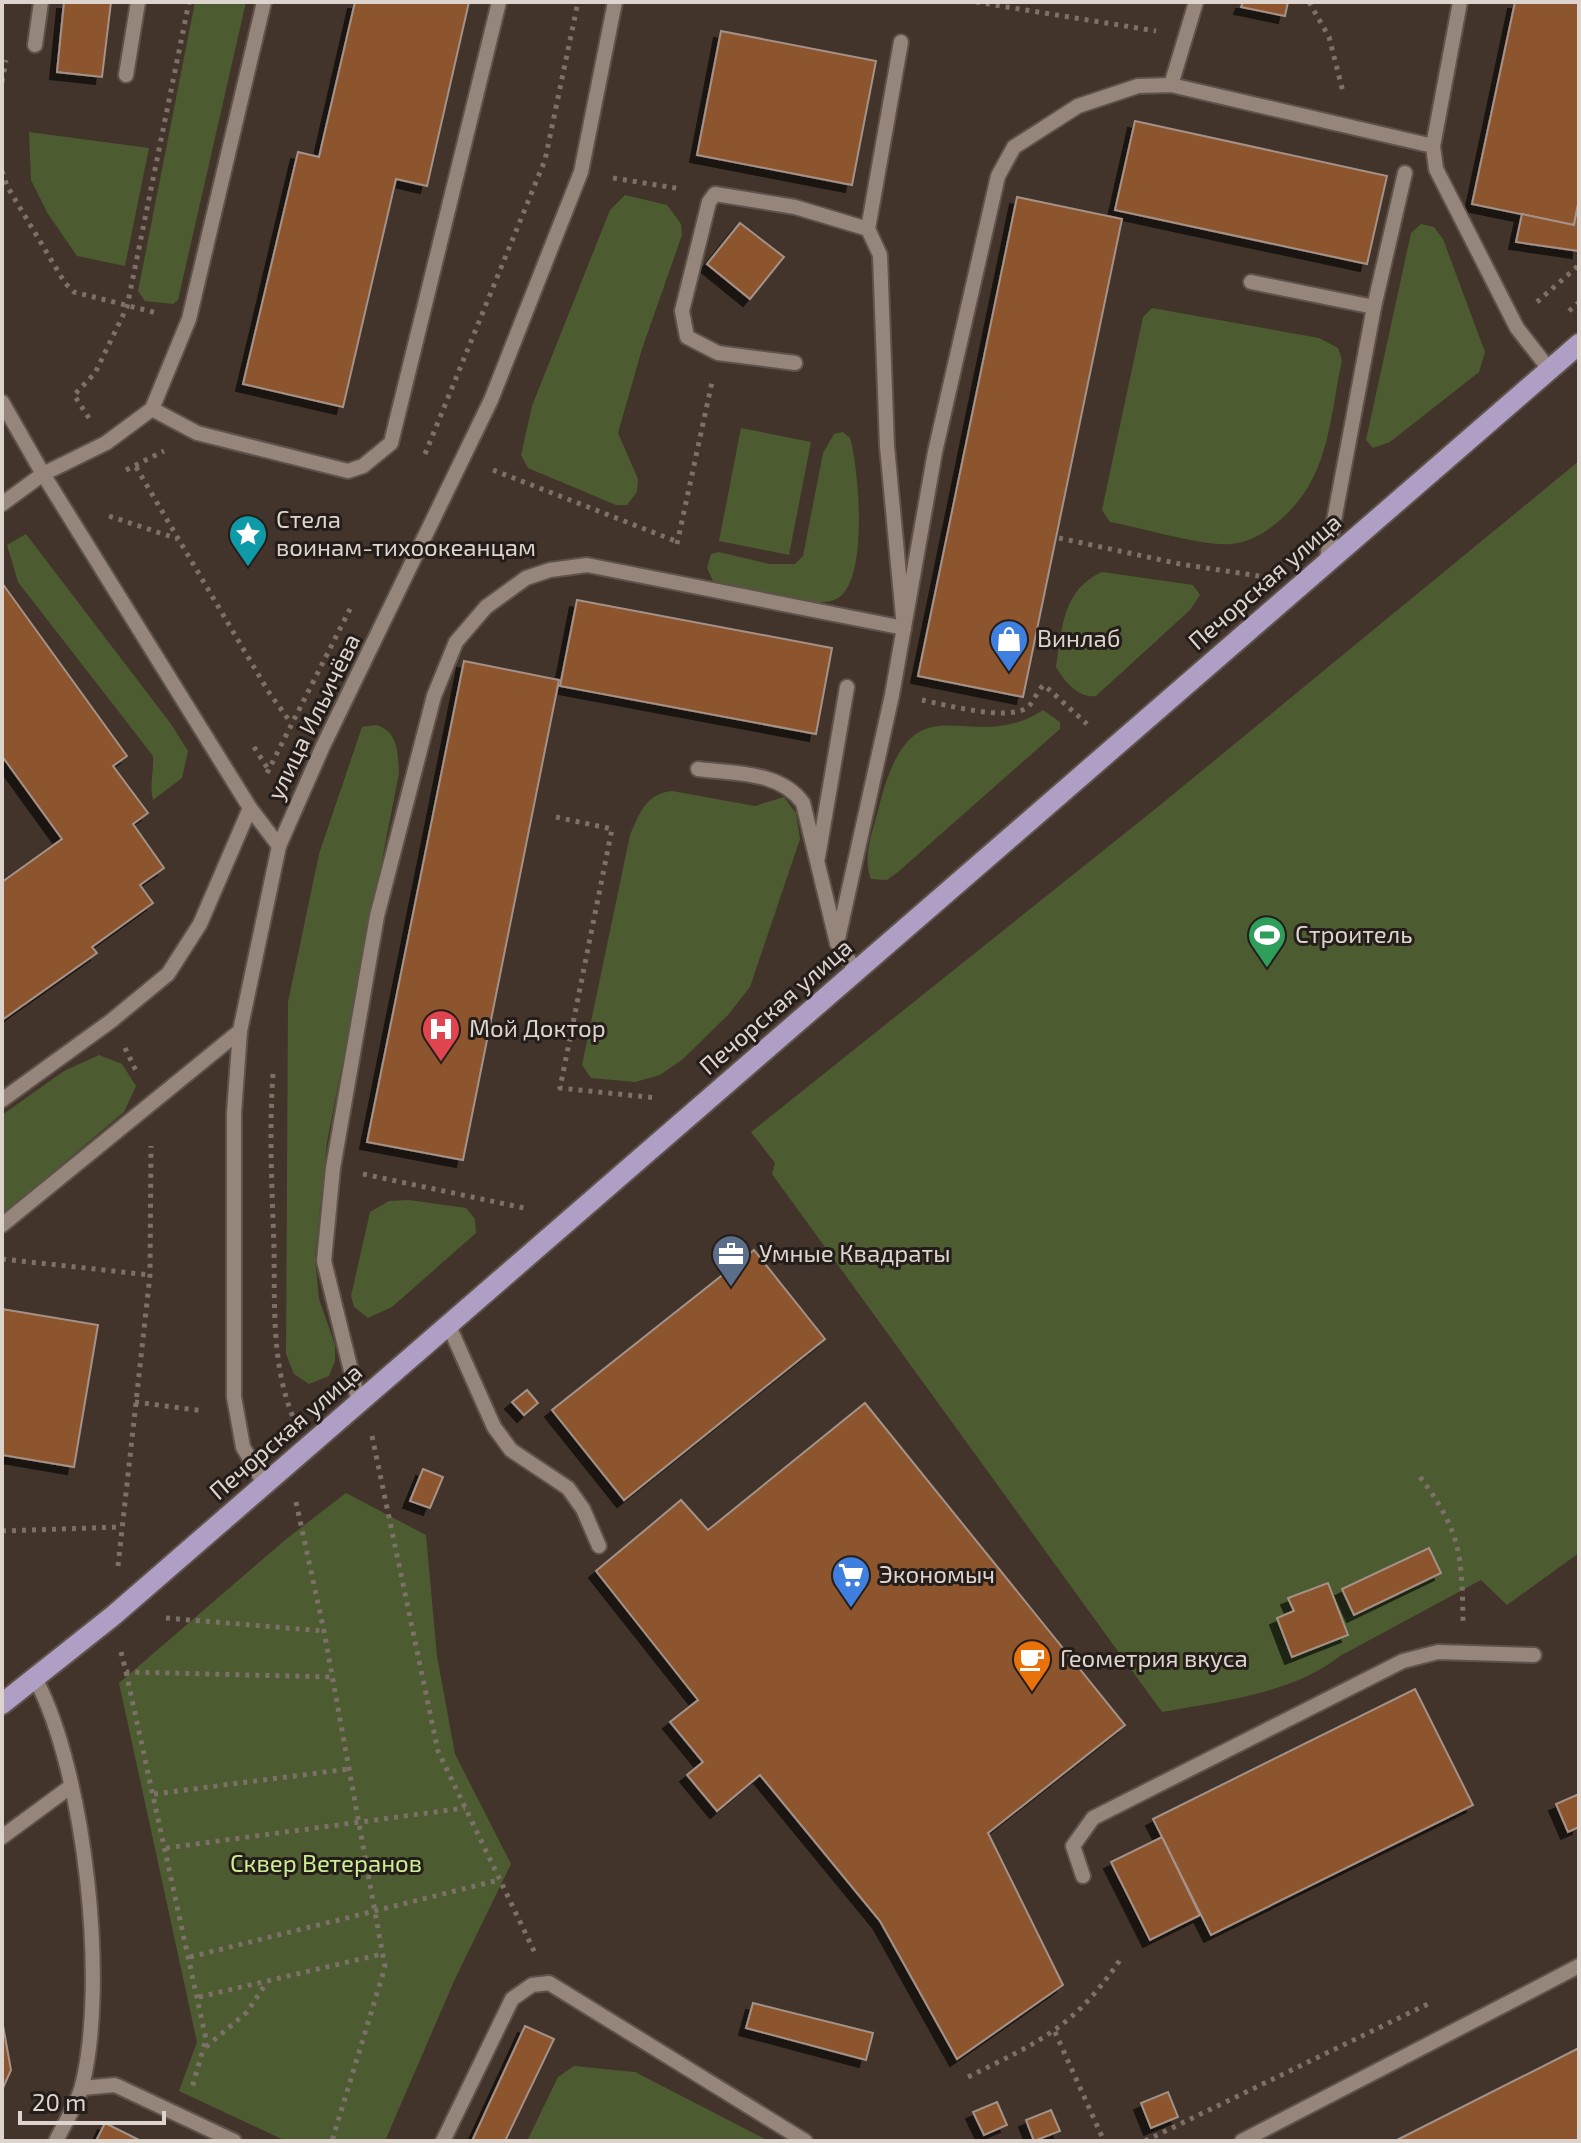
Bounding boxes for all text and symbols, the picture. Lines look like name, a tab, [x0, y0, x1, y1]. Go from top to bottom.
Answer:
place label: Стела воинам-тихоокеанцам	[276, 504, 536, 561]
street label: Печорская улица	[1182, 507, 1347, 656]
place icon: Стела воинам-тихоокеанцам	[227, 513, 269, 568]
shop icon: Винлаб	[988, 618, 1030, 673]
place label: Винлаб	[1037, 623, 1120, 652]
street label: улица Ильичёва	[260, 629, 366, 805]
sports icon: Строитель	[1246, 914, 1288, 969]
place label: Строитель	[1295, 919, 1413, 948]
street label: Печорская улица	[693, 932, 858, 1081]
hospital icon: Мой Доктор	[420, 1008, 462, 1063]
place label: Мой Доктор	[469, 1013, 606, 1042]
office icon: Умные Квадраты	[710, 1233, 752, 1288]
place label: Умные Квадраты	[759, 1238, 951, 1267]
street label: Печорская улица	[203, 1357, 368, 1506]
supermarket icon: Экономыч	[830, 1554, 872, 1609]
place label: Экономыч	[879, 1559, 995, 1588]
cafe icon: Геометрия вкуса	[1011, 1638, 1053, 1693]
place label: Геометрия вкуса	[1060, 1643, 1248, 1673]
park label: Сквер Ветеранов	[230, 1848, 422, 1877]
scale bar	[20, 2075, 164, 2125]
text: 20 m	[32, 2087, 86, 2116]

